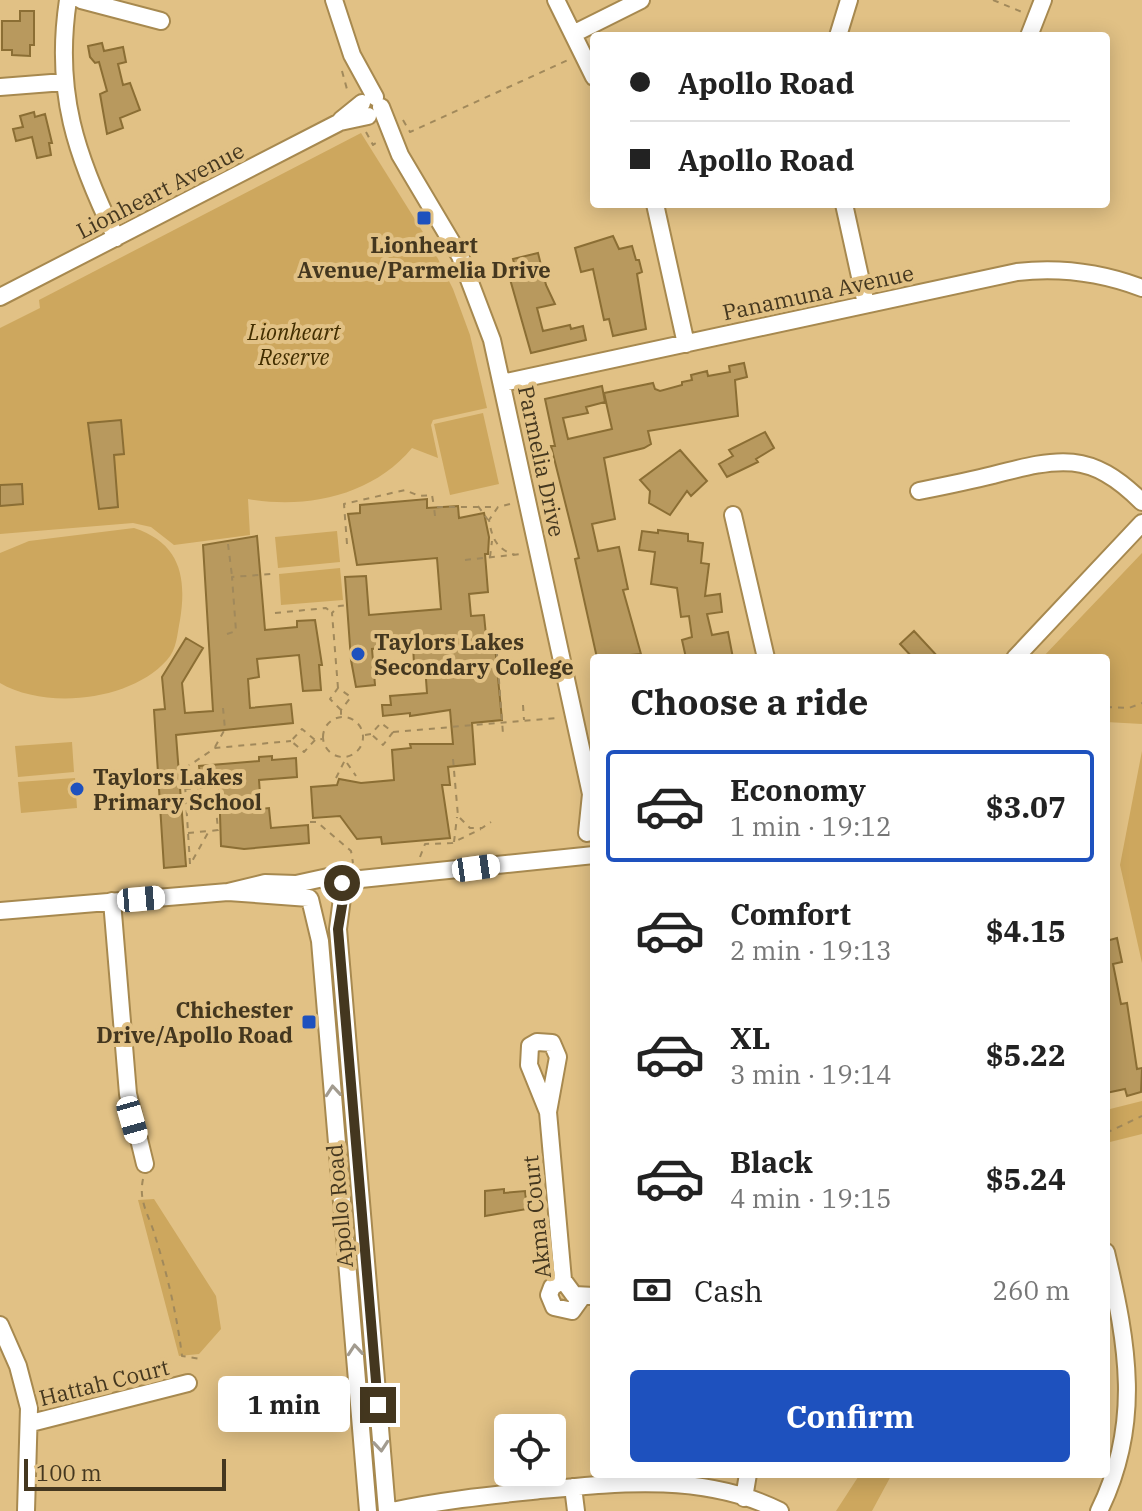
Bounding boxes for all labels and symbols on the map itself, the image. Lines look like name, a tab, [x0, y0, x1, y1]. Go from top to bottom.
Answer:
street label: Lionheart Avenue	[71, 135, 249, 245]
marker: Lionheart Avenue/Parmelia Drive	[415, 209, 433, 227]
place label: Lionheart Avenue/Parmelia Drive	[297, 230, 551, 284]
street label: Panamuna Avenue	[720, 258, 916, 326]
park label: Lionheart Reserve	[246, 317, 342, 371]
street label: Parmelia Drive	[512, 383, 572, 539]
place label: Taylors Lakes Secondary College	[374, 627, 574, 681]
marker: Taylors Lakes Secondary College	[349, 645, 367, 663]
place label: Taylors Lakes Primary School	[93, 762, 262, 816]
marker: Taylors Lakes Primary School	[68, 780, 86, 798]
car	[451, 853, 501, 883]
route start	[324, 865, 360, 901]
car	[116, 885, 166, 913]
place label: Chichester Drive/Apollo Road	[96, 995, 293, 1049]
marker: Chichester Drive/Apollo Road	[300, 1013, 318, 1031]
one-way arrow	[324, 1084, 341, 1097]
car	[114, 1094, 150, 1146]
street label: Apollo Road	[319, 1143, 359, 1269]
street label: Akma Court	[515, 1154, 557, 1280]
one-way arrow	[347, 1343, 364, 1356]
street label: Hattah Court	[36, 1352, 172, 1412]
callout: 1 min	[218, 1377, 350, 1433]
route end	[360, 1387, 396, 1423]
one-way arrow	[372, 1440, 389, 1453]
scale bar	[24, 1455, 226, 1491]

